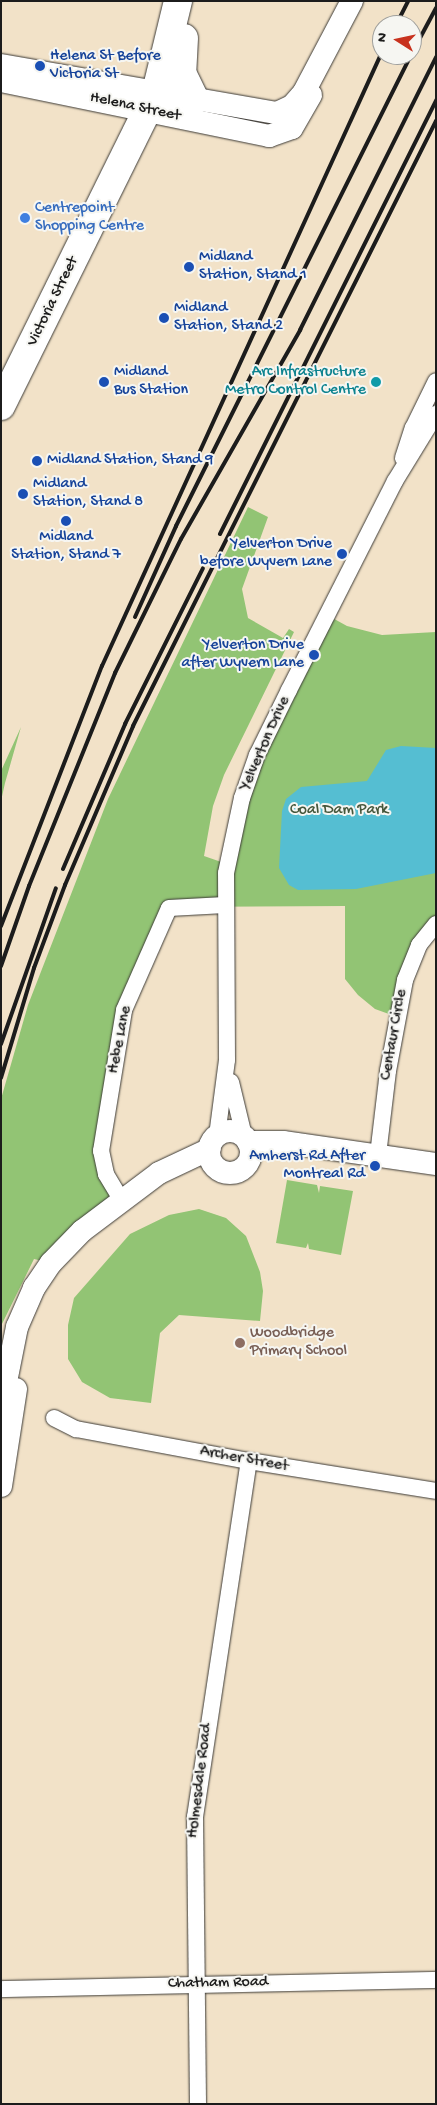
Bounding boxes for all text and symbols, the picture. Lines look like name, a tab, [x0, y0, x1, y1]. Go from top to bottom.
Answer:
north arrow	[372, 15, 422, 65]
text: N	[374, 32, 392, 43]
place label: Helena St Before Victoria St	[50, 47, 161, 85]
marker: Helena St Before Victoria St	[34, 60, 46, 72]
street label: Helena Street	[88, 89, 182, 127]
place label: Centrepoint Shopping Centre	[35, 199, 144, 237]
marker: Centrepoint Shopping Centre	[19, 212, 31, 224]
place label: Midland Station, Stand 1	[199, 248, 307, 286]
street label: Victoria Street	[24, 254, 84, 350]
marker: Midland Station, Stand 1	[183, 261, 195, 273]
place label: Midland Station, Stand 2	[174, 299, 283, 337]
marker: Midland Station, Stand 2	[158, 312, 170, 324]
place label: Midland Bus Station	[114, 363, 188, 401]
place label: Arc Infrastructure Metro Control Centre	[225, 363, 366, 401]
marker: Midland Bus Station	[98, 376, 110, 388]
marker: Arc Infrastructure Metro Control Centre	[370, 376, 382, 388]
place label: Midland Station, Stand 9	[47, 451, 213, 471]
marker: Midland Station, Stand 9	[31, 455, 43, 467]
place label: Midland Station, Stand 8	[33, 475, 143, 513]
marker: Midland Station, Stand 8	[17, 488, 29, 500]
marker: Midland Station, Stand 7	[60, 515, 72, 527]
place label: Midland Station, Stand 7	[11, 528, 121, 566]
place label: Yelverton Drive before Wyvern Lane	[200, 535, 332, 573]
marker: Yelverton Drive before Wyvern Lane	[336, 548, 348, 560]
place label: Yelverton Drive after Wyvern Lane	[182, 636, 304, 674]
marker: Yelverton Drive after Wyvern Lane	[308, 649, 320, 661]
street label: Yelverton Drive	[237, 694, 295, 794]
park label: Coal Dam Park	[290, 801, 388, 821]
street label: Centaur Circle	[378, 988, 412, 1082]
street label: Hebe Lane	[105, 1005, 137, 1075]
place label: Amherst Rd After Montreal Rd	[249, 1147, 365, 1185]
marker: Amherst Rd After Montreal Rd	[369, 1160, 381, 1172]
place label: Woodbridge Primary School	[250, 1324, 347, 1362]
marker: Woodbridge Primary School	[234, 1337, 246, 1349]
street label: Archer Street	[198, 1443, 290, 1477]
street label: Holmesdale Road	[184, 1723, 218, 1839]
street label: Chatham Road	[168, 1974, 268, 1994]

